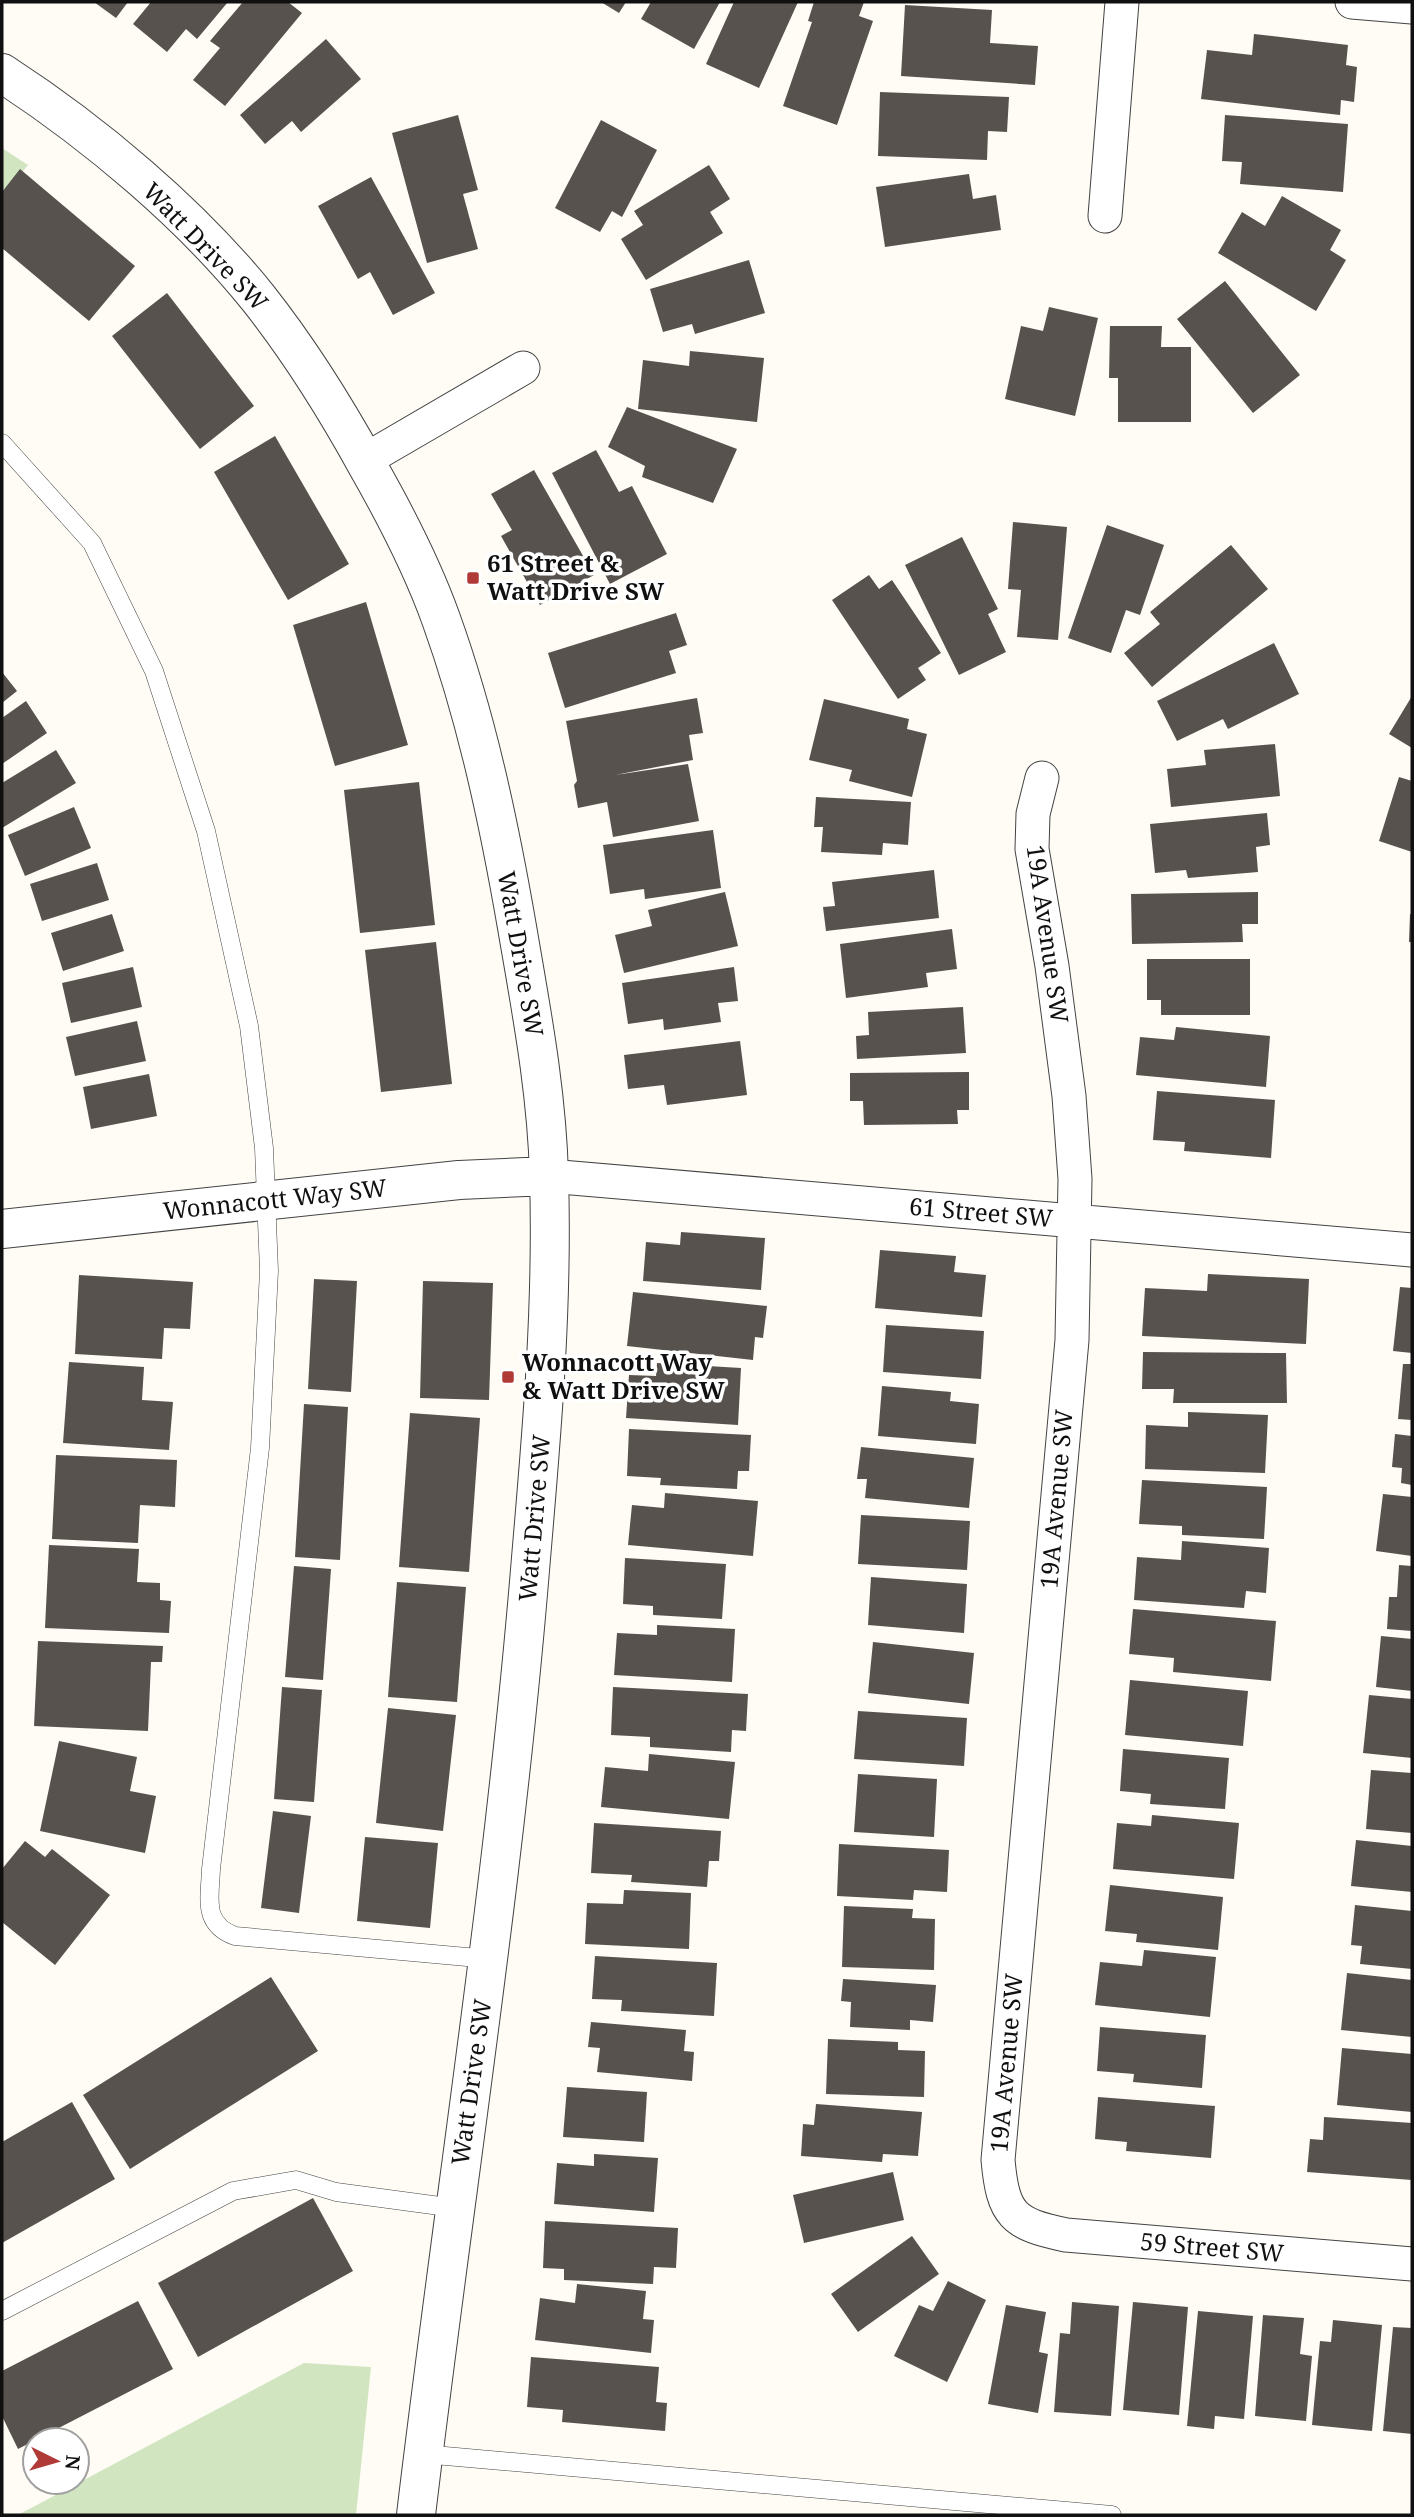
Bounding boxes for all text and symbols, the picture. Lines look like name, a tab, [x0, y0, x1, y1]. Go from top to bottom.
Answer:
street label: Watt Drive SW	[136, 174, 276, 318]
place label: 61 Street & Watt Drive SW	[487, 546, 664, 607]
marker: 61 Street & Watt Drive SW	[465, 570, 481, 586]
street label: 19A Avenue SW	[1020, 843, 1077, 1025]
street label: Watt Drive SW	[491, 869, 552, 1039]
street label: Wonnacott Way SW	[161, 1170, 388, 1227]
street label: 61 Street SW	[908, 1189, 1054, 1234]
place label: Wonnacott Way & Watt Drive SW	[522, 1345, 725, 1406]
marker: Wonnacott Way & Watt Drive SW	[500, 1369, 516, 1385]
street label: 19A Avenue SW	[1031, 1408, 1080, 1590]
street label: Watt Drive SW	[510, 1433, 557, 1603]
street label: 19A Avenue SW	[981, 1972, 1030, 2154]
street label: Watt Drive SW	[443, 1997, 498, 2167]
street label: 59 Street SW	[1139, 2224, 1285, 2269]
north arrow	[21, 2426, 91, 2496]
text: N	[59, 2454, 87, 2471]

